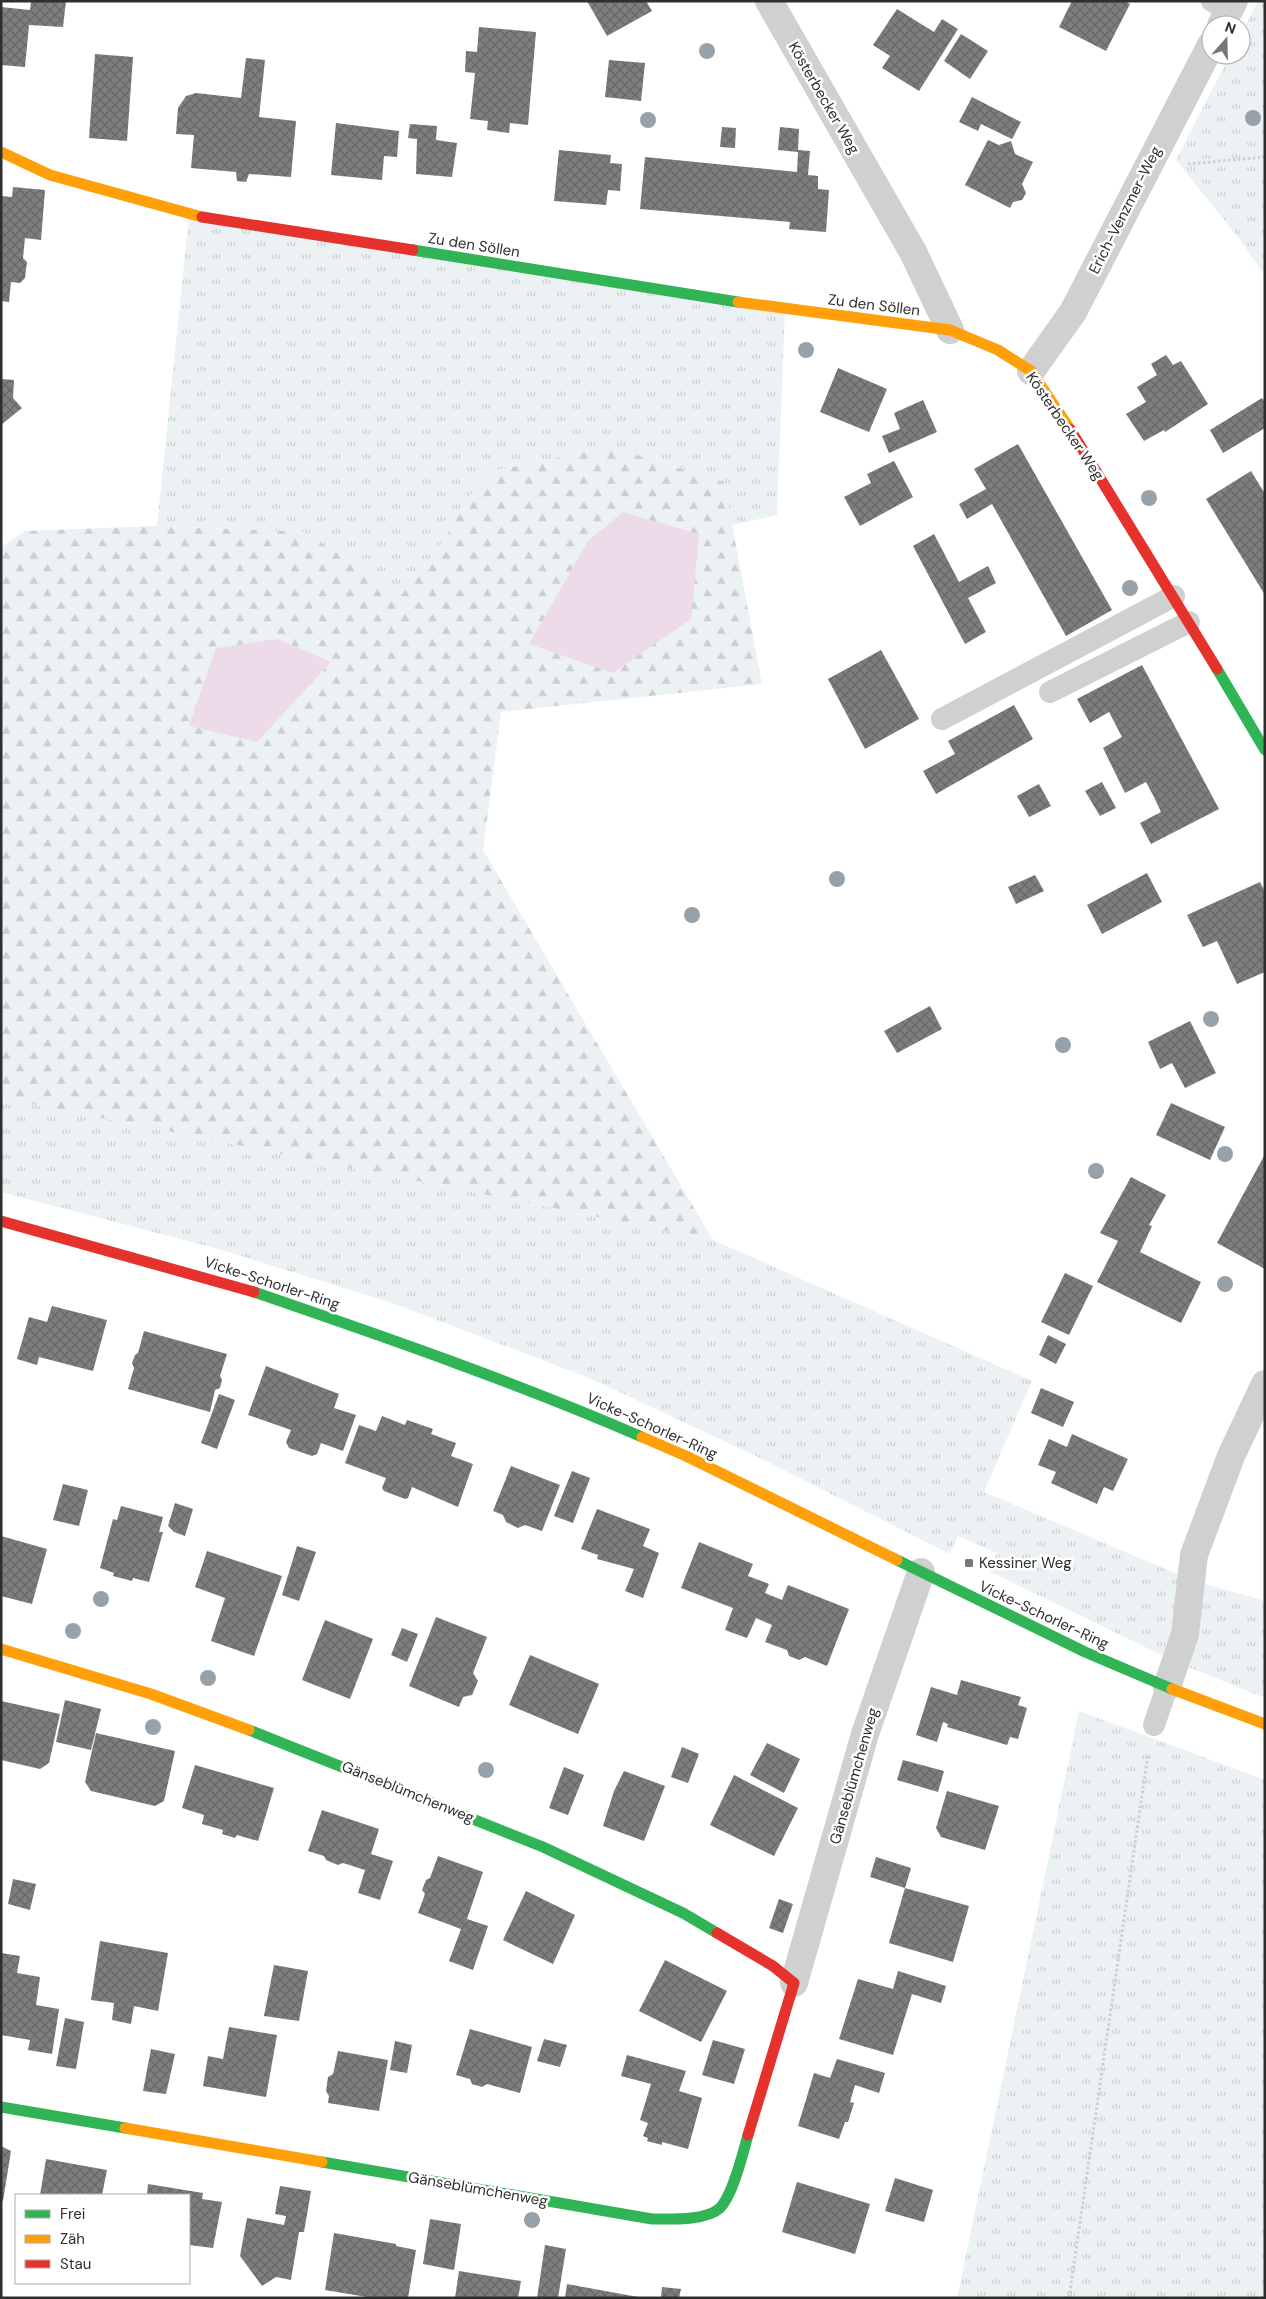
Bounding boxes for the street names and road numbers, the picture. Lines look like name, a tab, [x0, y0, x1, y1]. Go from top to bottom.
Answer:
street label: Kösterbecker Weg	[784, 38, 864, 158]
street label: Erich-Venzmer-Weg	[1084, 143, 1166, 277]
street label: Zu den Söllen	[427, 228, 521, 262]
street label: Zu den Söllen	[827, 289, 921, 321]
street label: Kösterbecker Weg	[1021, 368, 1109, 484]
street label: Vicke-Schorler-Ring	[202, 1252, 342, 1314]
street label: Vicke-Schorler-Ring	[583, 1388, 721, 1464]
street label: Vicke-Schorler-Ring	[976, 1576, 1112, 1654]
street label: Gänseblümchenweg	[825, 1705, 883, 1847]
street label: Gänseblümchenweg	[339, 1756, 477, 1828]
street label: Gänseblümchenweg	[407, 2167, 549, 2211]

